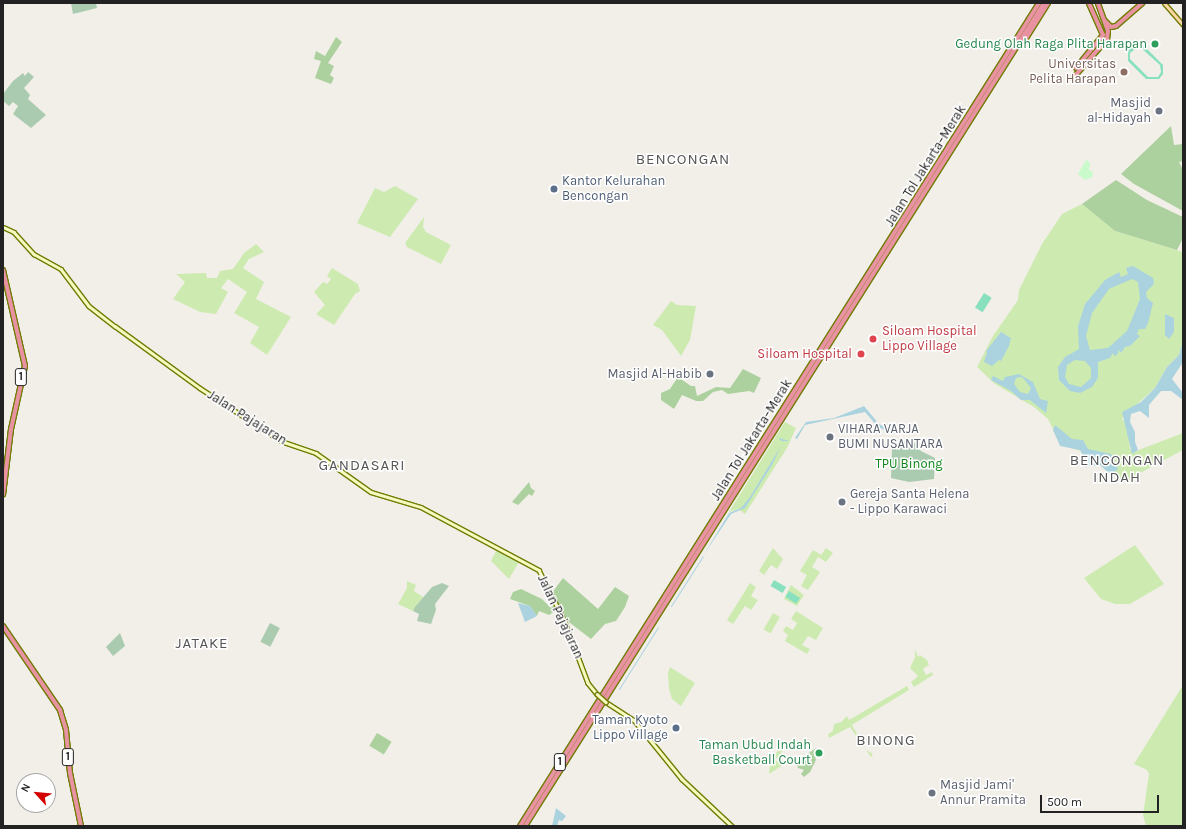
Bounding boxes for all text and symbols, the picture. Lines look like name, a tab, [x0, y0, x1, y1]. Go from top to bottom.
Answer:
place label: Gedung Olah Raga Plita Harapan	[955, 36, 1147, 52]
marker: Gedung Olah Raga Plita Harapan	[1150, 39, 1160, 49]
place label: Universitas Pelita Harapan	[1029, 57, 1116, 88]
marker: Universitas Pelita Harapan	[1119, 67, 1129, 77]
place label: Masjid al-Hidayah	[1087, 96, 1151, 127]
street label: Jalan Tol Jakarta–Merak	[882, 102, 970, 230]
marker: Masjid al-Hidayah	[1154, 106, 1164, 116]
district label: BENCONGAN	[636, 151, 730, 169]
place label: Kantor Kelurahan Bencongan	[562, 174, 665, 205]
marker: Kantor Kelurahan Bencongan	[549, 184, 559, 194]
place label: Siloam Hospital Lippo Village	[882, 324, 977, 355]
marker: Siloam Hospital Lippo Village	[867, 333, 879, 345]
place label: Siloam Hospital	[757, 346, 852, 362]
marker: Siloam Hospital	[855, 348, 867, 360]
place label: Masjid Al-Habib	[608, 366, 702, 382]
road number: 1	[14, 367, 28, 387]
marker: Masjid Al-Habib	[705, 369, 715, 379]
street label: Jalan Tol Jakarta–Merak	[708, 376, 796, 504]
street label: Jalan Pajajaran	[204, 387, 290, 449]
place label: VIHARA VARJA BUMI NUSANTARA	[838, 422, 943, 453]
marker: VIHARA VARJA BUMI NUSANTARA	[825, 432, 835, 442]
district label: BENCONGAN INDAH	[1070, 451, 1164, 486]
park label: TPU Binong	[875, 456, 943, 472]
district label: GANDASARI	[318, 457, 406, 475]
place label: Gereja Santa Helena - Lippo Karawaci	[850, 487, 969, 518]
marker: Gereja Santa Helena - Lippo Karawaci	[837, 497, 847, 507]
street label: Jalan Pajajaran	[534, 573, 586, 661]
district label: JATAKE	[175, 635, 229, 653]
place label: Taman Kyoto Lippo Village	[592, 713, 668, 744]
marker: Taman Kyoto Lippo Village	[671, 723, 681, 733]
district label: BINONG	[856, 732, 916, 750]
place label: Taman Ubud Indah Basketball Court	[699, 738, 811, 769]
road number: 1	[61, 747, 75, 767]
marker: Taman Ubud Indah Basketball Court	[814, 748, 824, 758]
road number: 1	[553, 752, 567, 772]
north arrow	[16, 773, 56, 813]
place label: Masjid Jami' Annur Pramita	[940, 778, 1026, 809]
text: N	[18, 781, 33, 794]
scale bar	[1042, 787, 1161, 813]
marker: Masjid Jami' Annur Pramita	[927, 788, 937, 798]
text: 500 m	[1047, 795, 1082, 809]

